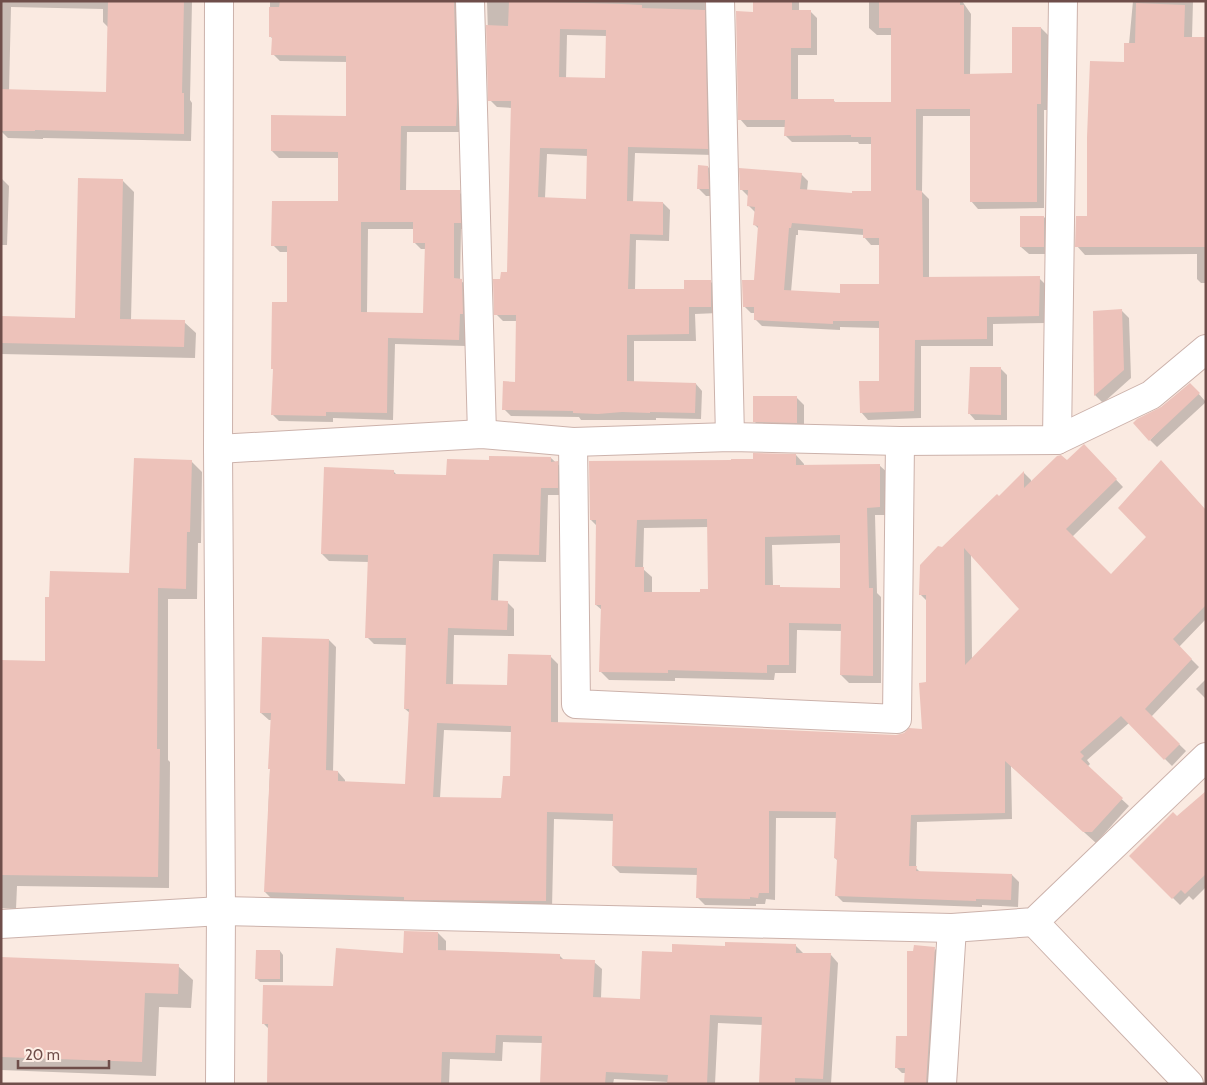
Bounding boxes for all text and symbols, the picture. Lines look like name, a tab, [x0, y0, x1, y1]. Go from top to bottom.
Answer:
scale bar	[18, 1038, 109, 1070]
text: 20 m	[25, 1046, 60, 1064]

